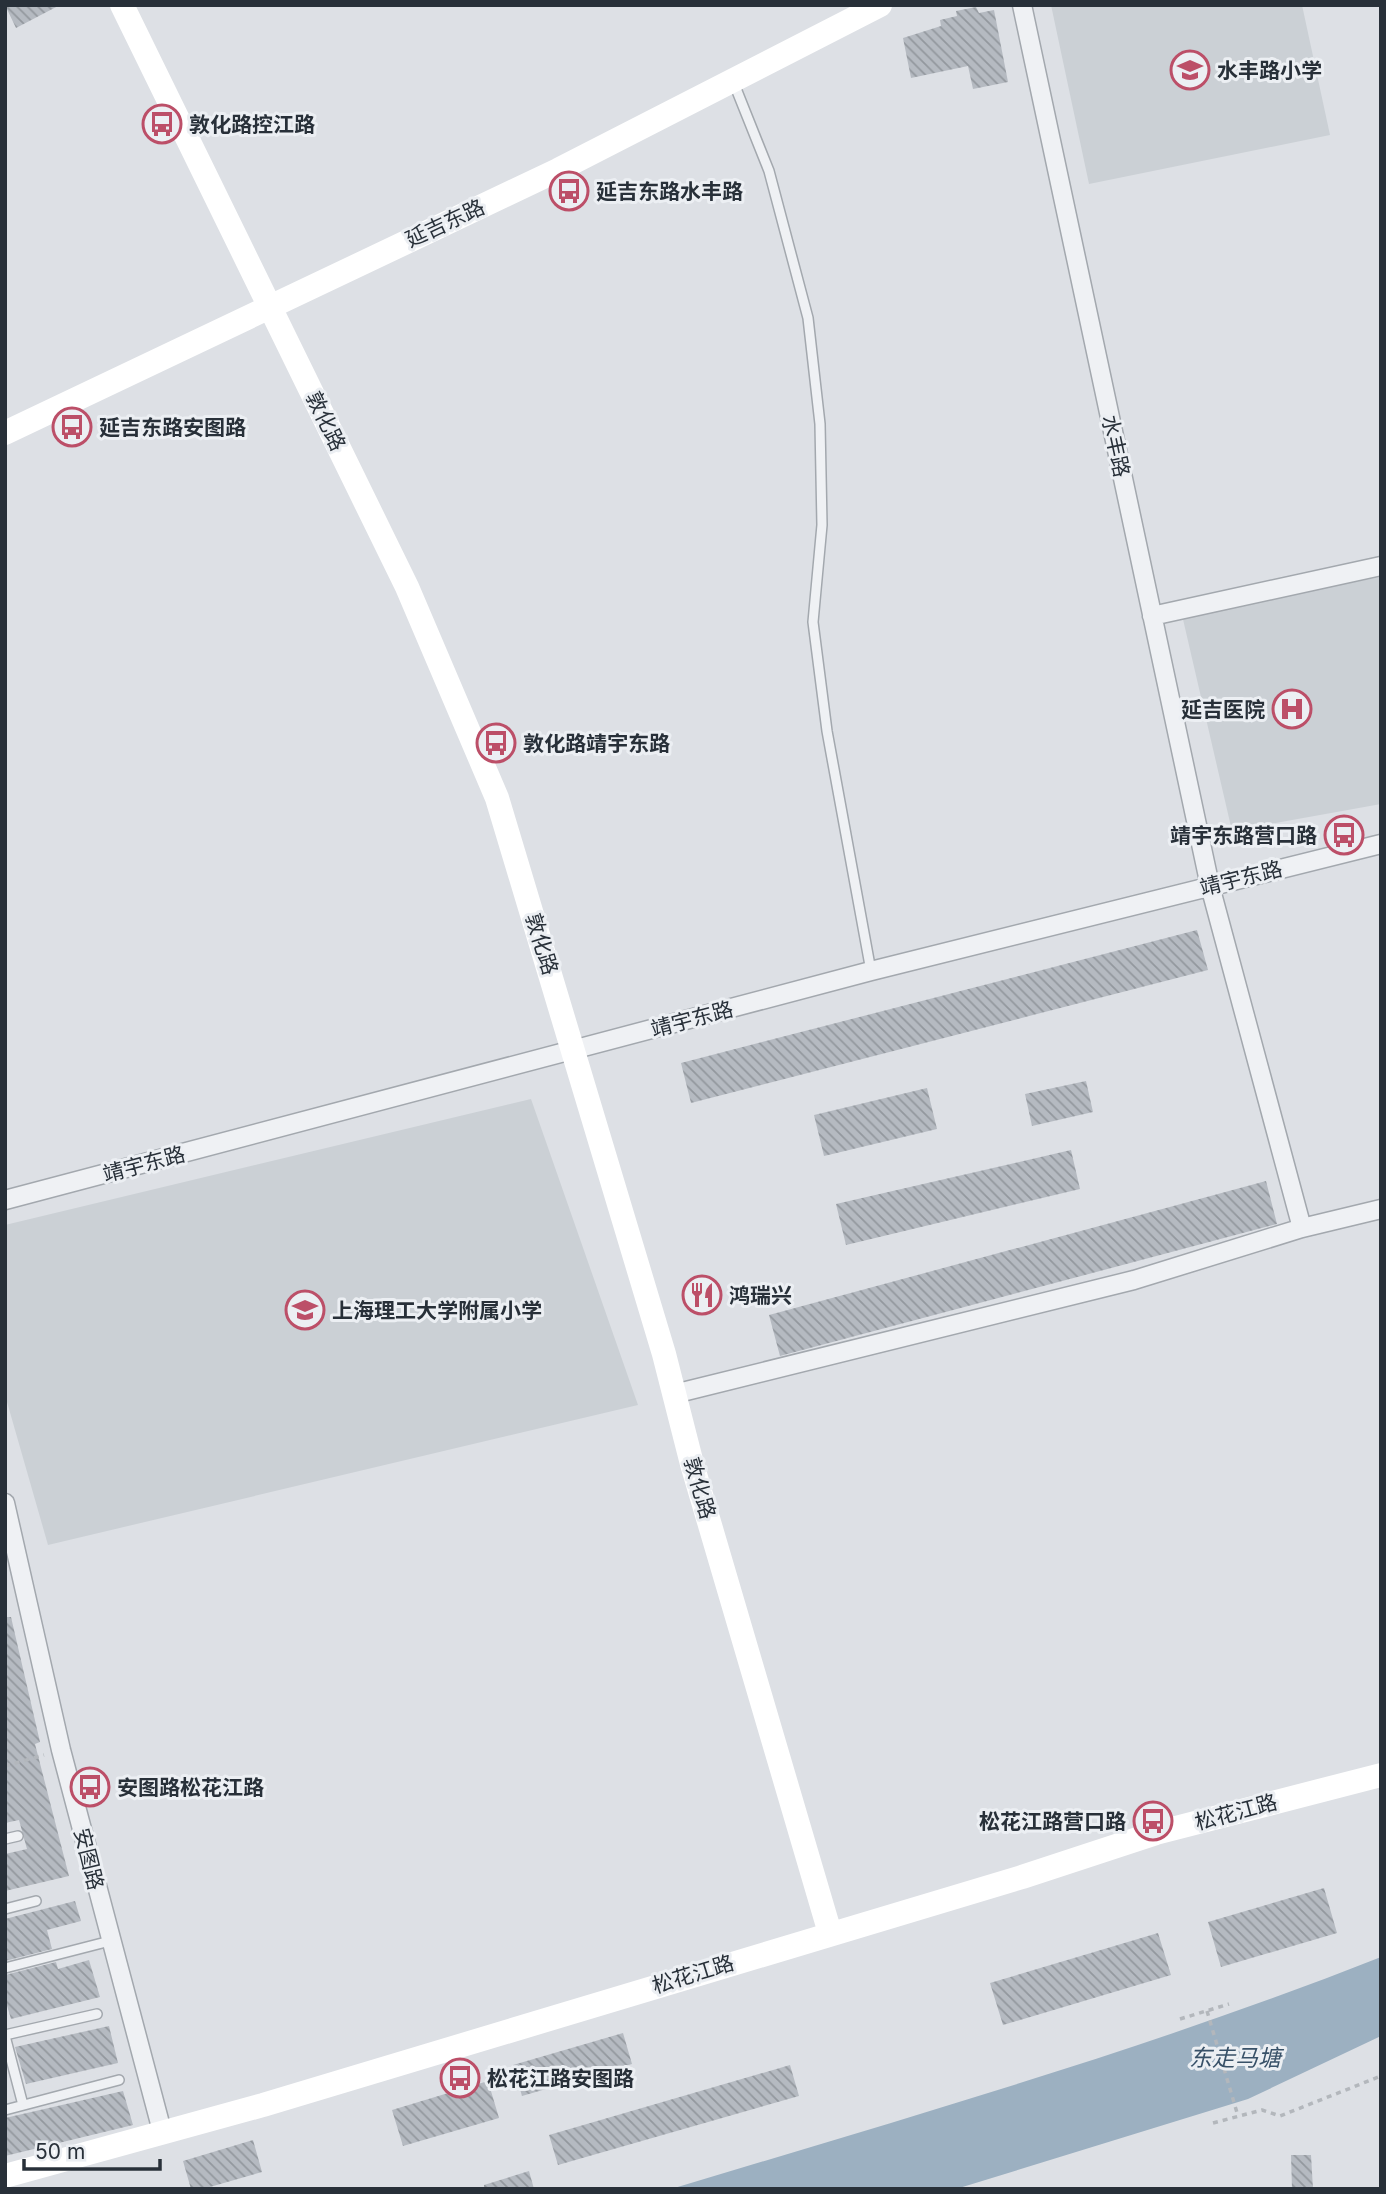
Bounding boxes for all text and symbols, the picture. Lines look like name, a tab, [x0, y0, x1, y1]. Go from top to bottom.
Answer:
school or university icon: 水丰路小学	[1169, 49, 1211, 91]
place label: 水丰路小学	[1217, 58, 1322, 83]
bus stop icon: 敦化路控江路	[141, 103, 183, 145]
place label: 敦化路控江路	[189, 112, 315, 137]
bus stop icon: 延吉东路水丰路	[548, 170, 590, 212]
place label: 延吉东路水丰路	[596, 179, 743, 204]
street label: 延吉东路	[402, 194, 488, 252]
street label: 敦化路	[301, 387, 351, 455]
bus stop icon: 延吉东路安图路	[51, 406, 93, 448]
street label: 水丰路	[1097, 413, 1135, 479]
place label: 延吉东路安图路	[99, 415, 246, 440]
hospital icon: 延吉医院	[1271, 688, 1313, 730]
place label: 延吉医院	[1181, 697, 1265, 722]
bus stop icon: 敦化路靖宇东路	[475, 722, 517, 764]
place label: 敦化路靖宇东路	[523, 731, 670, 756]
bus stop icon: 靖宇东路营口路	[1323, 814, 1365, 856]
place label: 靖宇东路营口路	[1170, 823, 1317, 848]
street label: 靖宇东路	[1197, 856, 1285, 900]
street label: 敦化路	[521, 910, 563, 978]
street label: 靖宇东路	[648, 996, 736, 1042]
street label: 靖宇东路	[100, 1141, 188, 1187]
restaurant icon: 鸿瑞兴	[681, 1274, 723, 1316]
place label: 鸿瑞兴	[729, 1283, 792, 1308]
school or university icon: 上海理工大学附属小学	[284, 1289, 326, 1331]
place label: 上海理工大学附属小学	[332, 1298, 542, 1323]
street label: 敦化路	[679, 1454, 721, 1522]
bus stop icon: 安图路松花江路	[69, 1766, 111, 1808]
place label: 安图路松花江路	[117, 1775, 264, 1800]
street label: 松花江路	[1192, 1789, 1280, 1835]
bus stop icon: 松花江路营口路	[1132, 1800, 1174, 1842]
place label: 松花江路营口路	[979, 1809, 1126, 1834]
street label: 安图路	[69, 1825, 109, 1893]
street label: 松花江路	[649, 1950, 737, 1998]
water label: 东走马塘	[1189, 2044, 1285, 2072]
bus stop icon: 松花江路安图路	[439, 2057, 481, 2099]
place label: 松花江路安图路	[487, 2066, 634, 2091]
scale bar	[24, 2128, 161, 2172]
text: 50 m	[35, 2139, 85, 2164]

